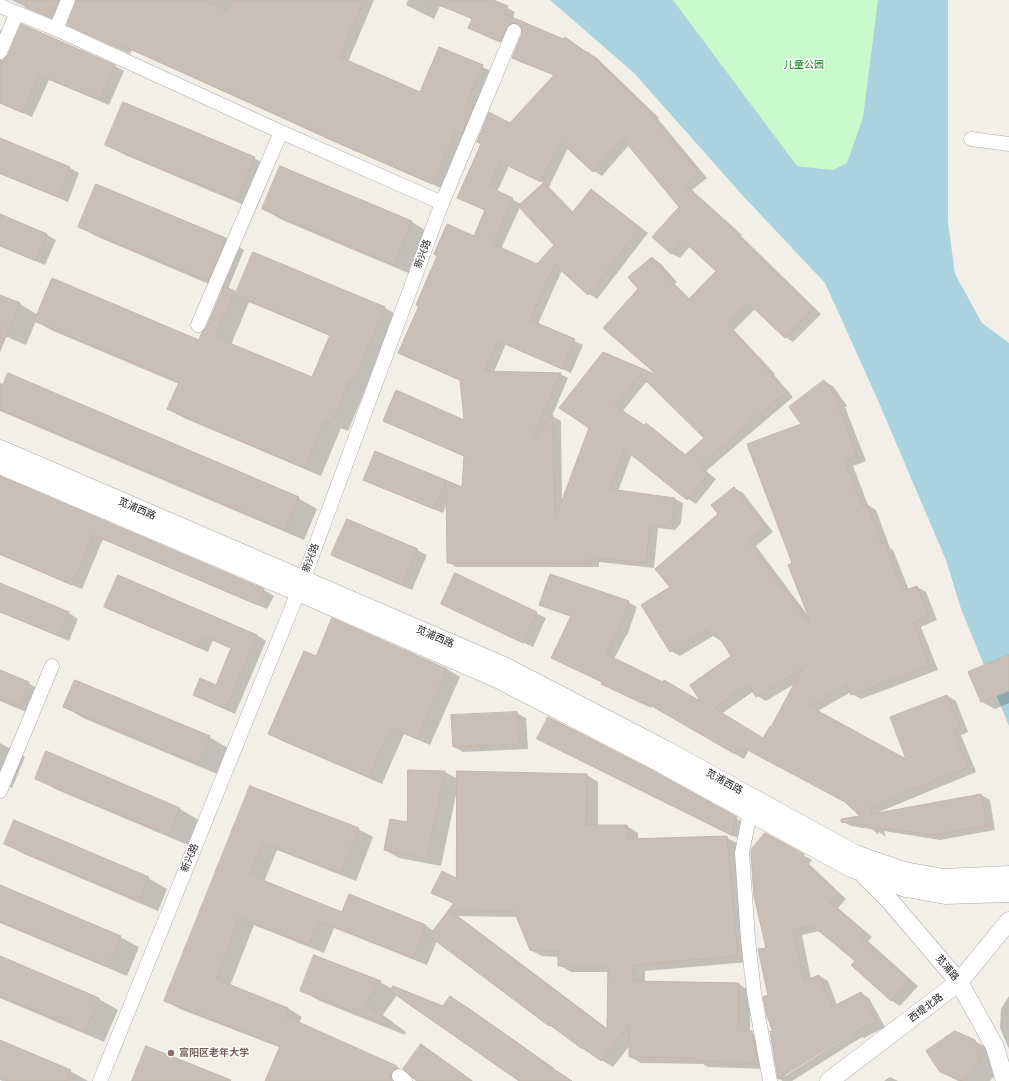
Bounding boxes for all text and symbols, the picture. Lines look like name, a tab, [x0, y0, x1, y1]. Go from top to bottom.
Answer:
park label: 儿童公园	[784, 59, 824, 71]
street label: 新兴路	[412, 238, 434, 270]
street label: 苋浦西路	[116, 496, 158, 522]
street label: 新兴路	[300, 542, 322, 574]
street label: 苋浦西路	[414, 624, 456, 650]
street label: 苋浦西路	[704, 767, 744, 797]
street label: 新兴路	[179, 842, 201, 874]
street label: 苋浦路	[933, 953, 961, 983]
street label: 西堤北路	[906, 991, 946, 1025]
place label: 富阳区老年大学	[179, 1047, 249, 1059]
marker: 富阳区老年大学	[166, 1048, 176, 1058]

